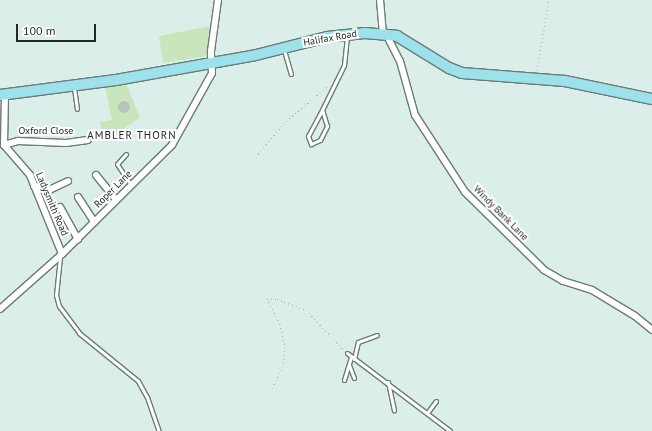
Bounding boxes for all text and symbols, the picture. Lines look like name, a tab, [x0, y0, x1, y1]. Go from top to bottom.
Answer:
scale bar	[18, 16, 98, 42]
text: 100 m	[23, 23, 56, 38]
street label: Halifax Road	[302, 27, 358, 49]
street label: Oxford Close	[19, 125, 73, 137]
district label: AMBLER THORN	[87, 128, 177, 142]
street label: Roper Lane	[92, 168, 134, 210]
street label: Ladysmith Road	[33, 171, 71, 237]
street label: Windy Bank Lane	[471, 183, 531, 243]

